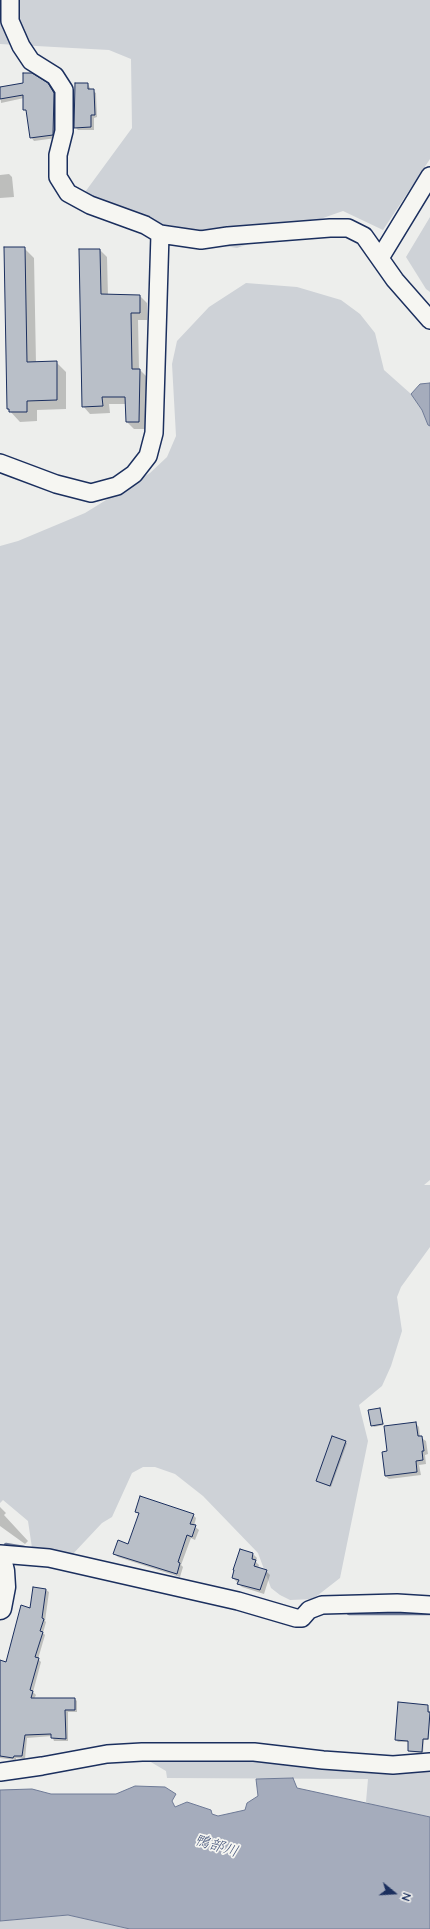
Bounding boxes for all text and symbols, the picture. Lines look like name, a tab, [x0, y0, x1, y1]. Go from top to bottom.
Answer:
water label: 鴨部川	[192, 1832, 240, 1862]
north arrow	[374, 1873, 414, 1913]
text: N	[398, 1891, 414, 1902]

